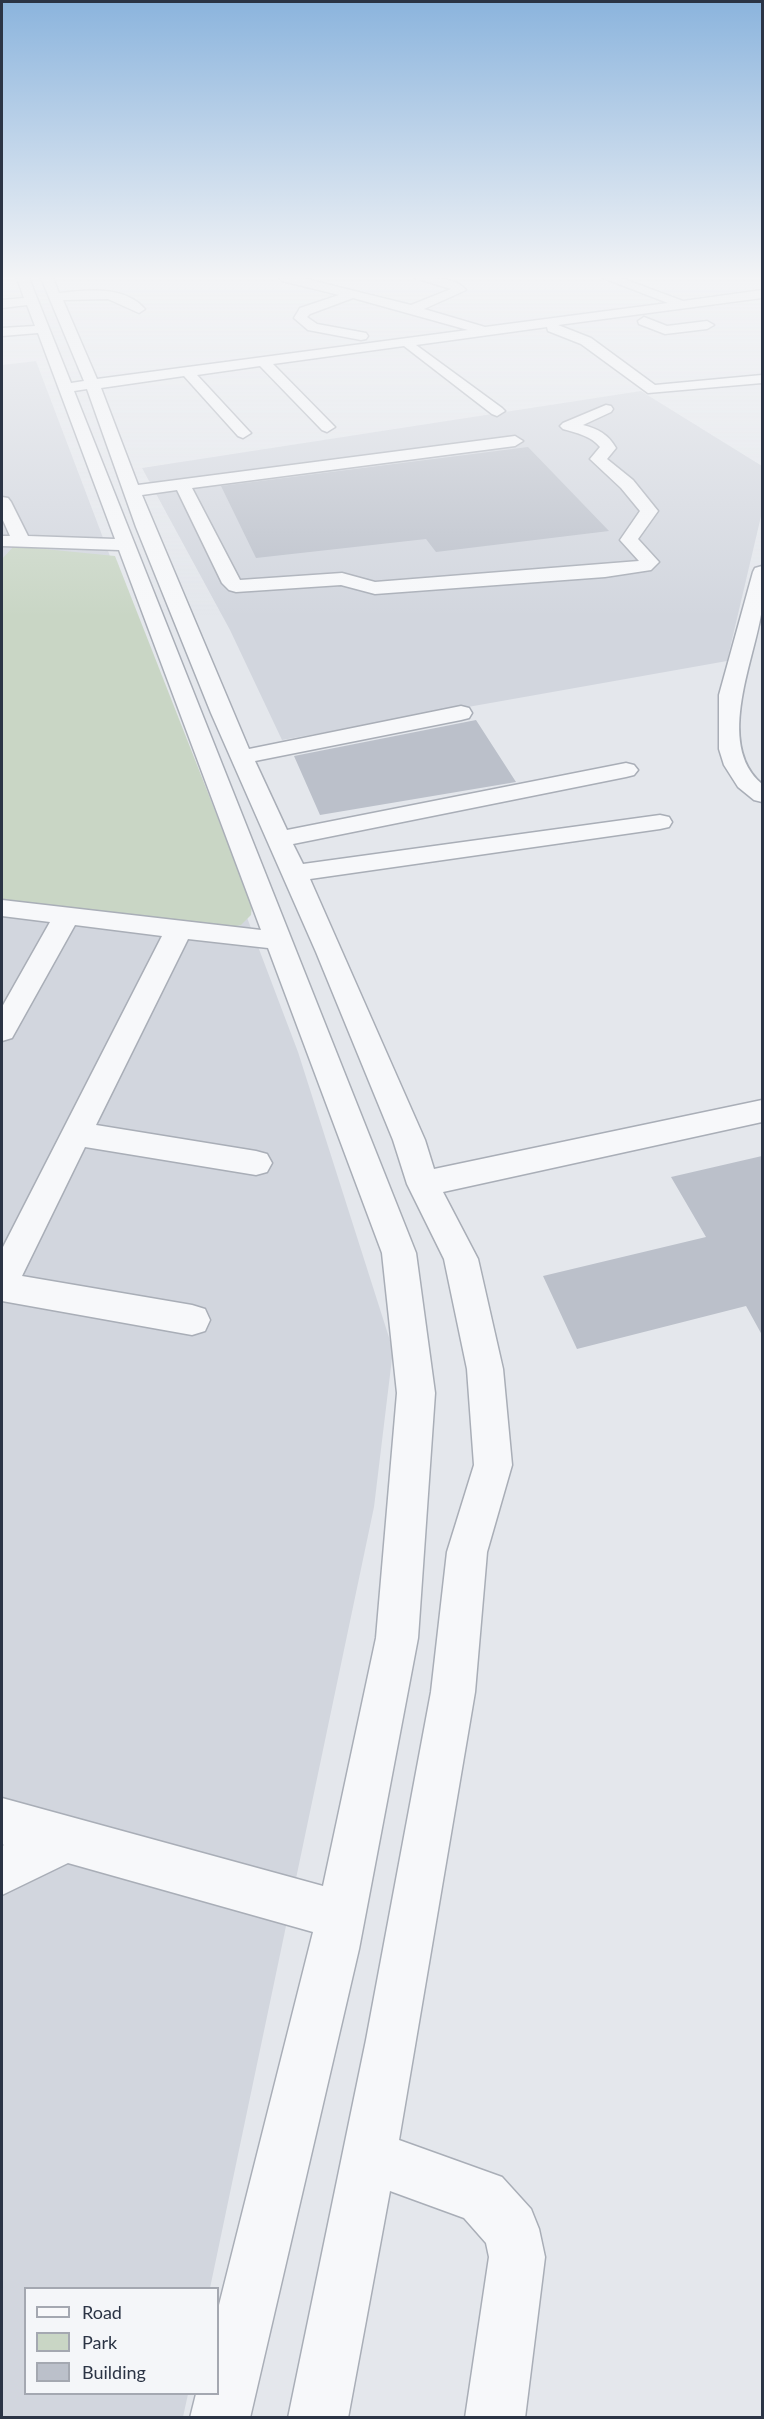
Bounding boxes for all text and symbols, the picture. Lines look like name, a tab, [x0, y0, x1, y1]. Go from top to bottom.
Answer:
legend	[24, 2287, 219, 2395]
text: Road	[82, 2301, 122, 2323]
text: Park	[82, 2331, 117, 2353]
text: Building	[82, 2361, 146, 2383]

